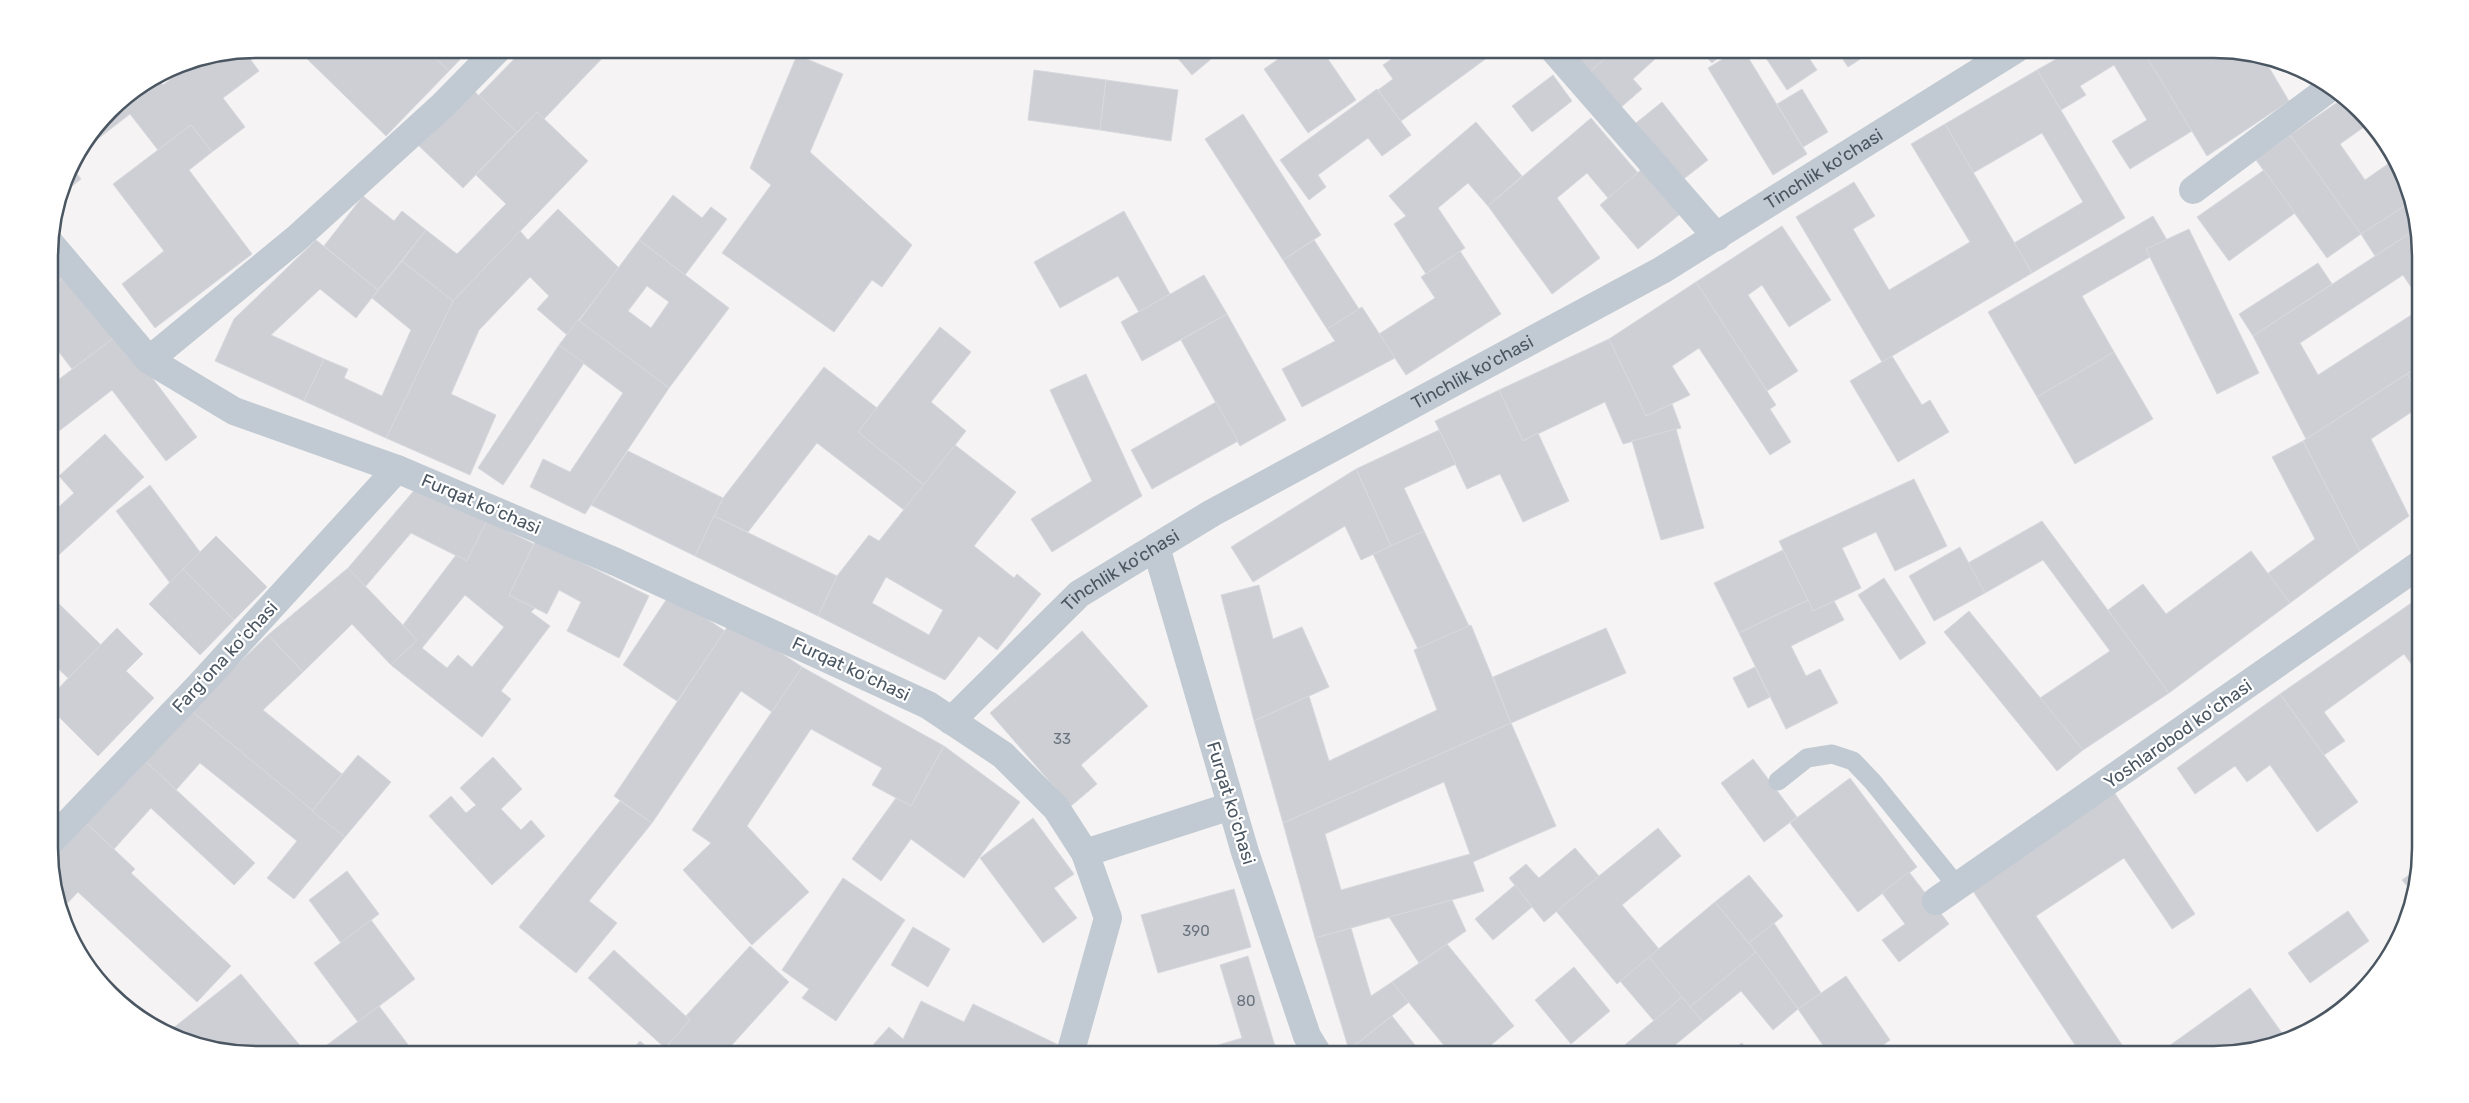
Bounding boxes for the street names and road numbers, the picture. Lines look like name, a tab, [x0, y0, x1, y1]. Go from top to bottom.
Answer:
street label: Tinchlik ko'chasi	[1760, 124, 1887, 214]
street label: Tinchlik ko'chasi	[1408, 331, 1537, 414]
street label: Furqat koʻchasi	[418, 469, 544, 539]
street label: Tinchlik ko'chasi	[1057, 525, 1183, 616]
street label: Fargʻona koʻchasi	[168, 597, 282, 717]
street label: Furqat koʻchasi	[789, 632, 913, 706]
street label: Yoshlarobod koʻchasi	[2100, 675, 2256, 793]
street label: Furqat koʻchasi	[1202, 739, 1260, 867]

